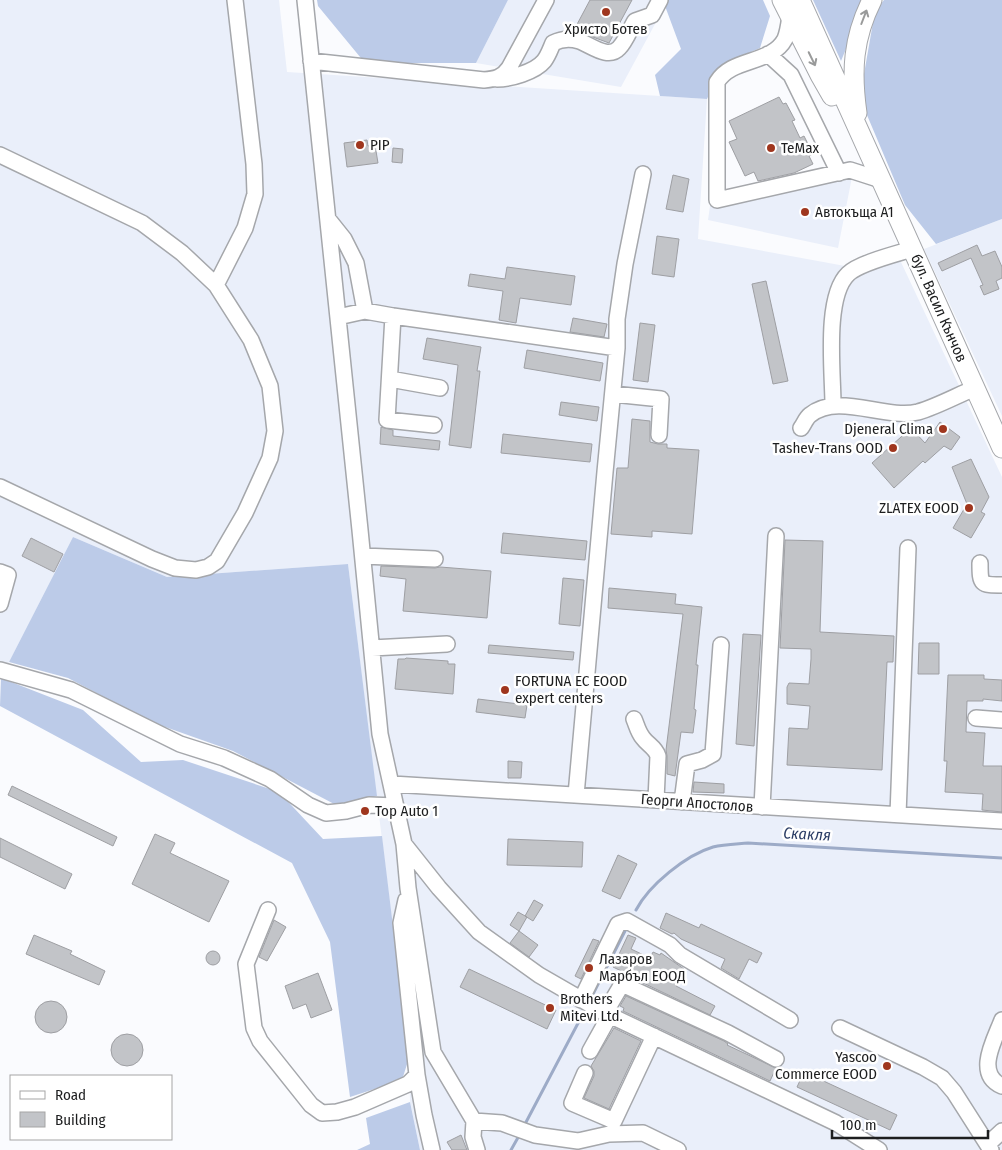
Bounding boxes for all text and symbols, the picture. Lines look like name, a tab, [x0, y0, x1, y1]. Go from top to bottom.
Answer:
marker: Христо Ботев	[600, 6, 612, 18]
one-way arrow	[860, 10, 869, 25]
place label: Христо Ботев	[565, 20, 648, 38]
one-way arrow	[807, 52, 817, 67]
place label: PIP	[370, 136, 390, 154]
marker: PIP	[354, 139, 366, 151]
place label: TeMax	[781, 139, 820, 157]
marker: TeMax	[765, 142, 777, 154]
place label: Автокъща А1	[815, 203, 894, 221]
marker: Автокъща А1	[799, 206, 811, 218]
street label: бул. Васил Кънчов	[907, 251, 971, 365]
place label: Djeneral Clima	[844, 420, 933, 438]
marker: Djeneral Clima	[937, 423, 949, 435]
place label: Tashev-Trans OOD	[773, 439, 883, 457]
marker: Tashev-Trans OOD	[887, 442, 899, 454]
place label: ZLATEX EOOD	[879, 499, 959, 517]
marker: ZLATEX EOOD	[963, 502, 975, 514]
place label: FORTUNA EC EOOD expert centers	[515, 672, 627, 707]
marker: FORTUNA EC EOOD expert centers	[499, 684, 511, 696]
street label: Георги Апостолов	[640, 790, 754, 816]
place label: Top Auto 1	[375, 802, 438, 820]
marker: Top Auto 1	[359, 805, 371, 817]
water label: Скакля	[783, 823, 831, 845]
place label: Лазаров Марбъл ЕООД	[599, 950, 686, 985]
marker: Лазаров Марбъл ЕООД	[583, 962, 595, 974]
place label: Brothers Mitevi Ltd.	[560, 990, 623, 1025]
marker: Brothers Mitevi Ltd.	[544, 1002, 556, 1014]
place label: Yascoo Commerce EOOD	[775, 1048, 877, 1083]
marker: Yascoo Commerce EOOD	[881, 1060, 893, 1072]
legend	[10, 1075, 172, 1140]
text: Road	[55, 1086, 86, 1104]
scale bar	[832, 1108, 988, 1140]
text: Building	[55, 1111, 106, 1129]
text: 100 m	[840, 1116, 877, 1134]

